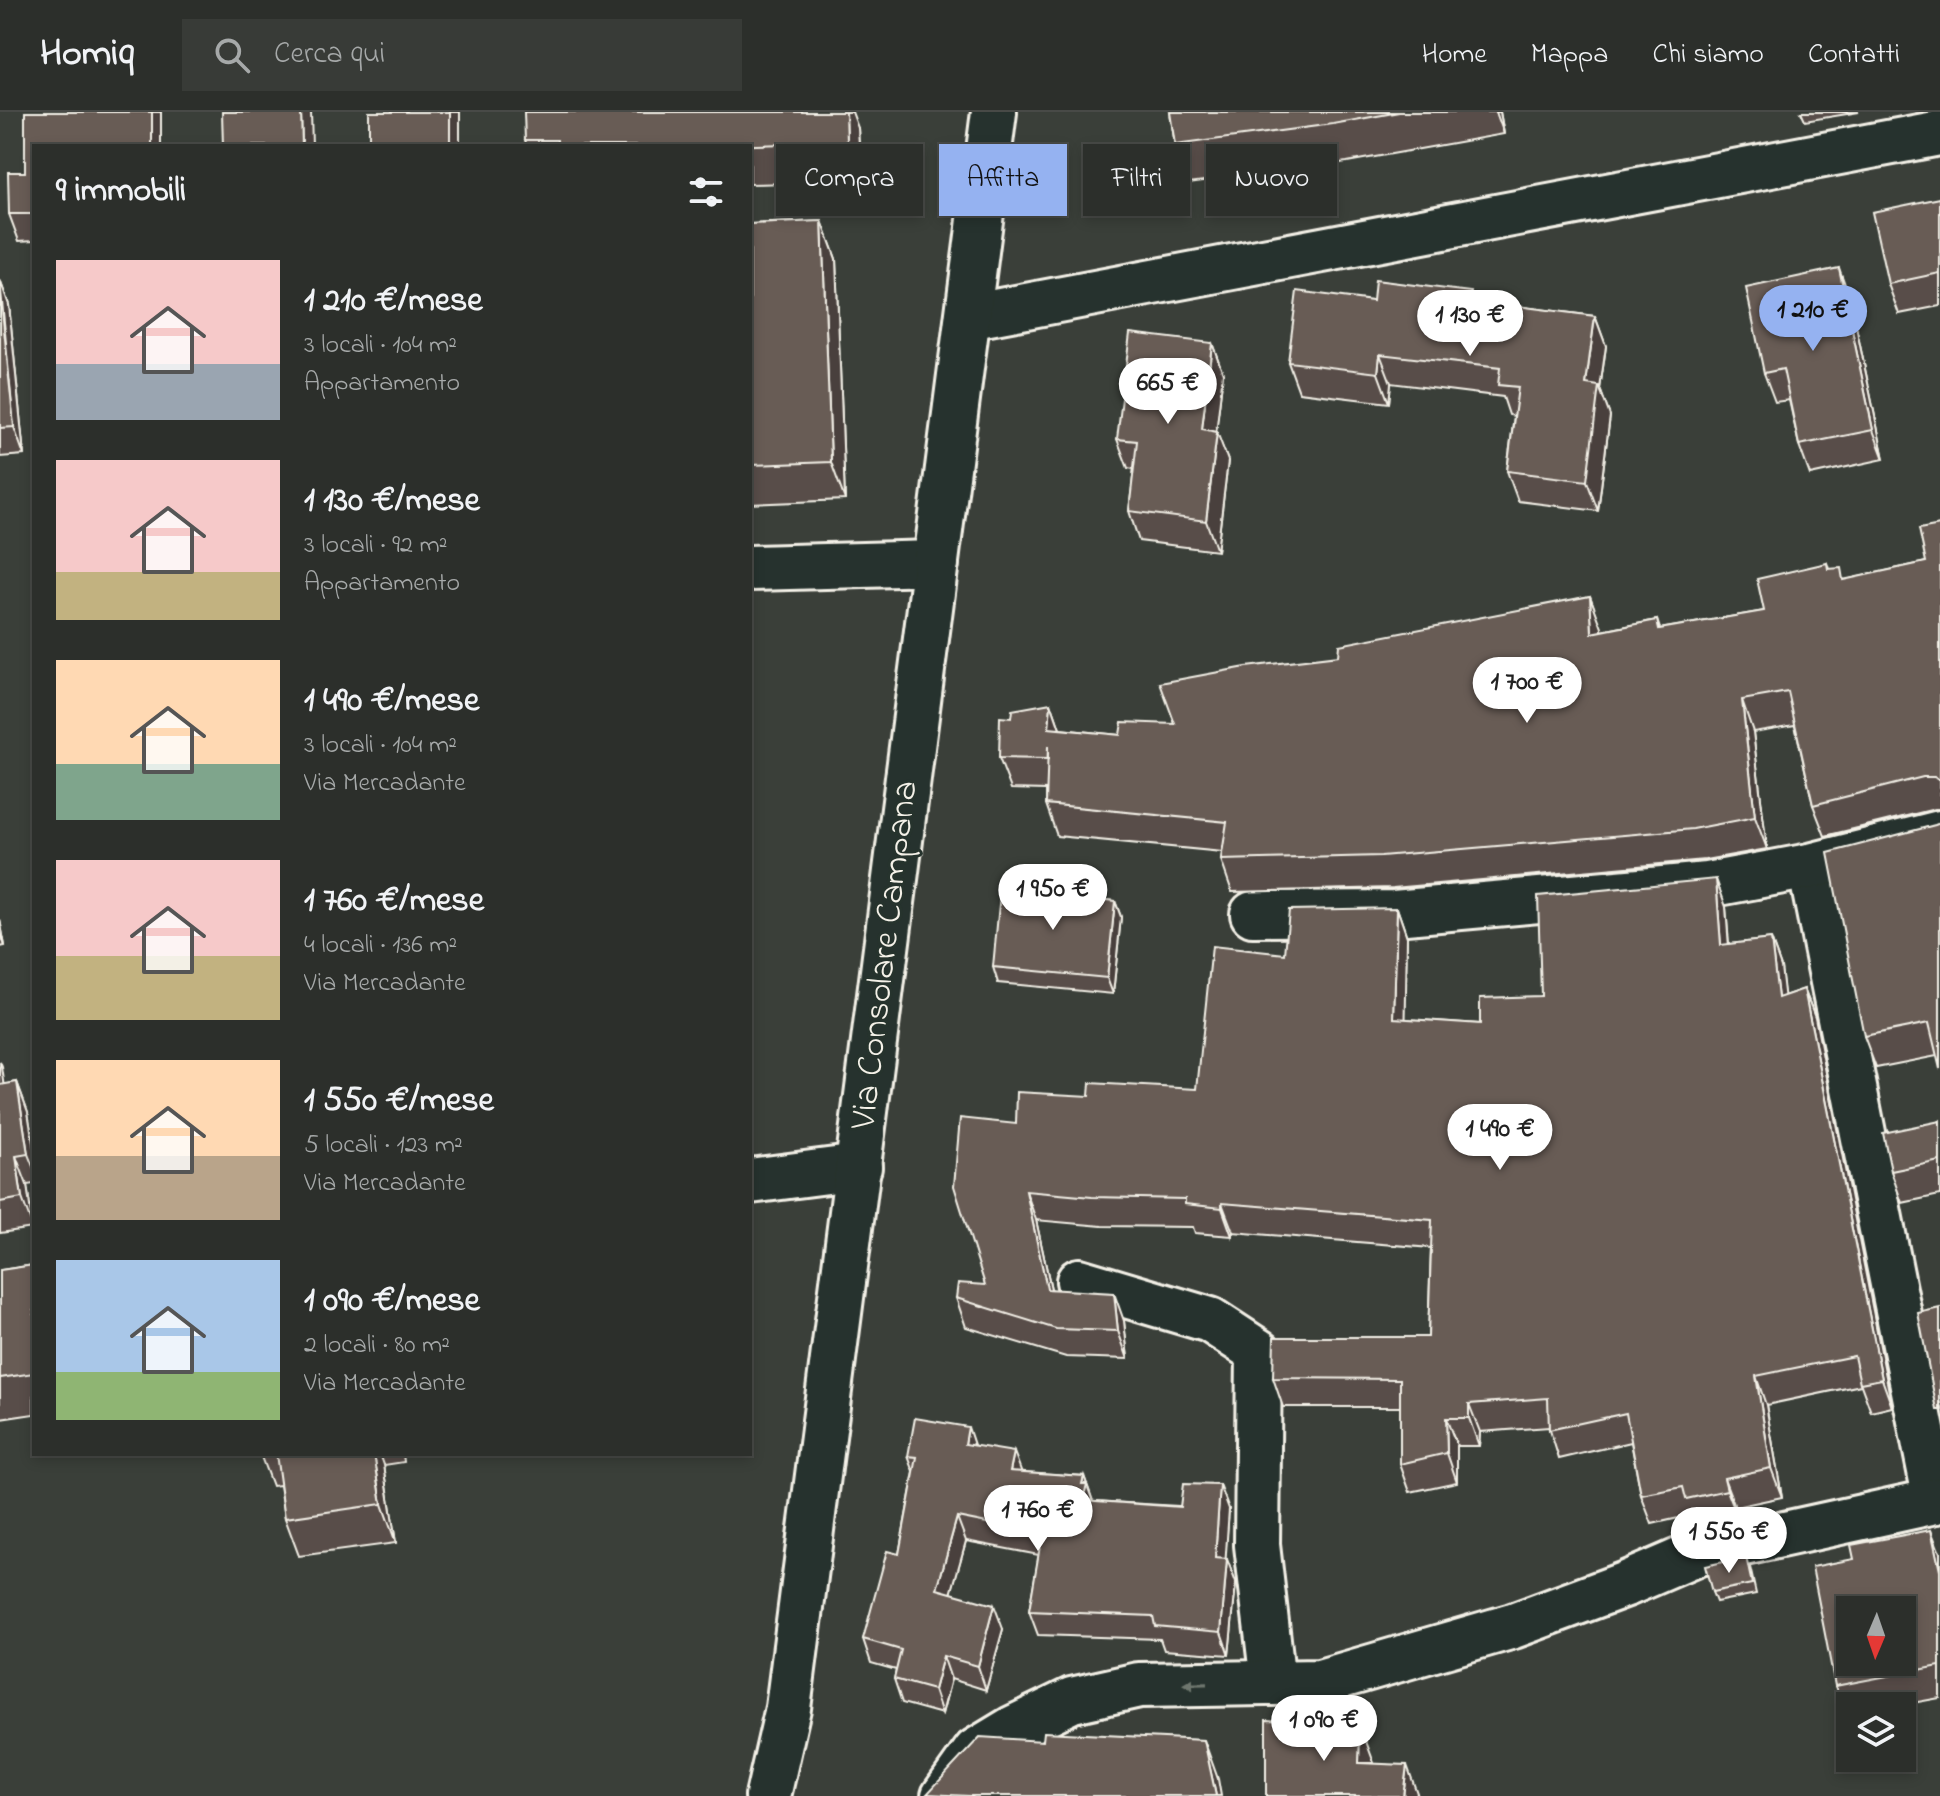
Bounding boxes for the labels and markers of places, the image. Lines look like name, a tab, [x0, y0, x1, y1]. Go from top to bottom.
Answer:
pin: 1 210 €	[1739, 285, 1887, 353]
pin: 1 130 €	[1396, 290, 1544, 358]
pin: 665 €	[1112, 358, 1224, 426]
pin: 1 700 €	[1453, 657, 1601, 725]
pin: 1 950 €	[979, 864, 1127, 932]
pin: 1 490 €	[1426, 1104, 1574, 1172]
pin: 1 760 €	[964, 1485, 1112, 1553]
pin: 1 550 €	[1655, 1507, 1803, 1575]
pin: 1 090 €	[1250, 1695, 1398, 1763]

